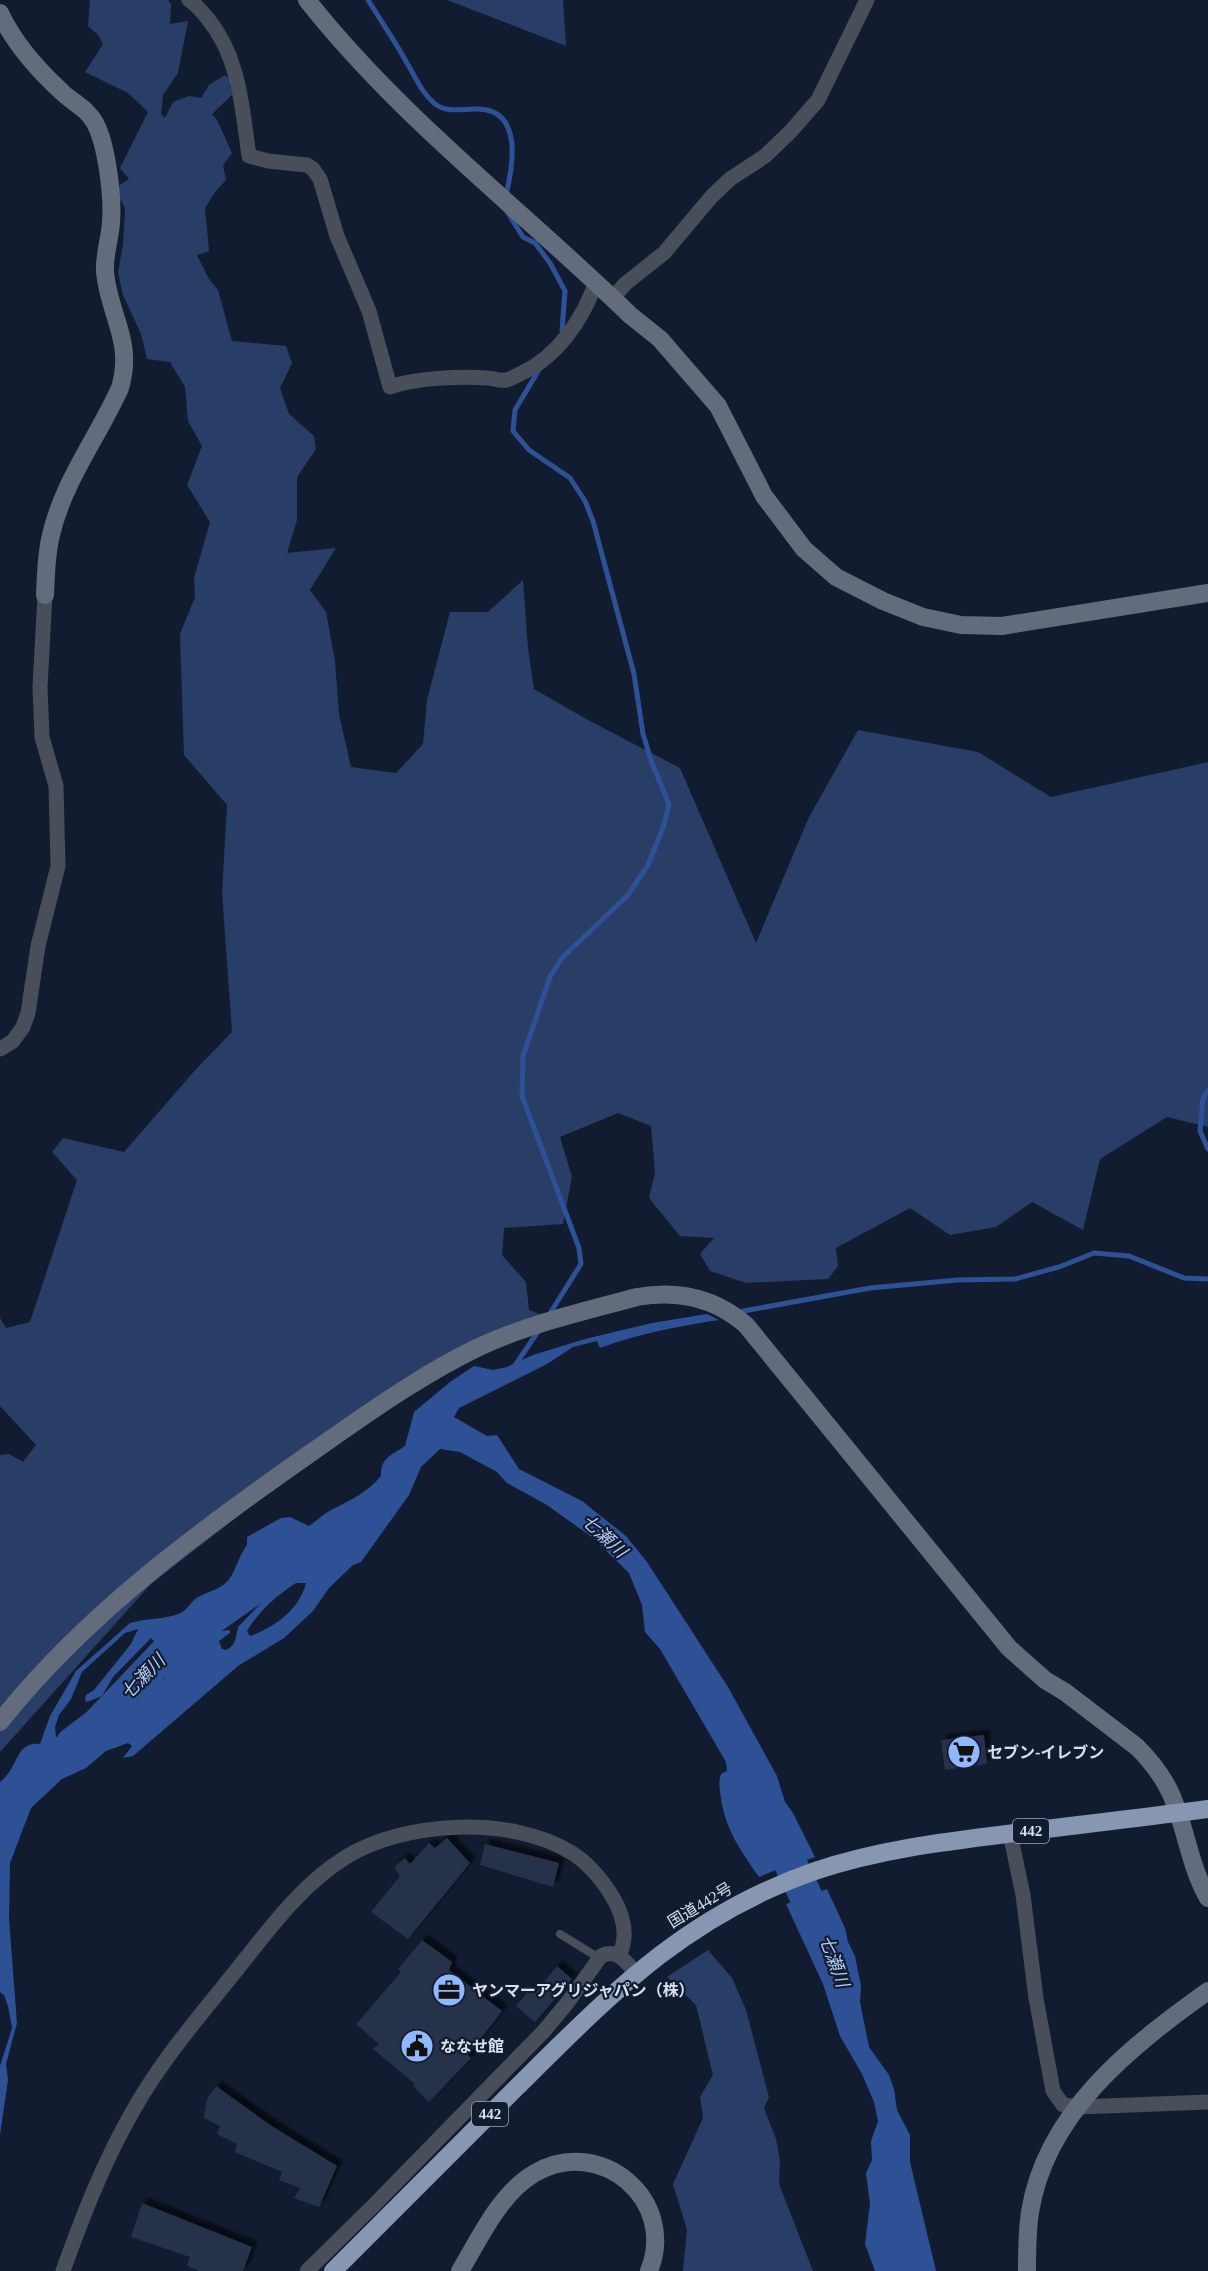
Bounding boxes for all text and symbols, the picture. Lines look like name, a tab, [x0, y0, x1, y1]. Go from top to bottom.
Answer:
water label: 七瀬川	[577, 1510, 632, 1563]
water label: 七瀬川	[117, 1649, 170, 1703]
supermarket icon: セブン-イレブン	[946, 1734, 982, 1770]
place label: セブン-イレブン	[987, 1744, 1104, 1761]
road number: 442	[1013, 1819, 1049, 1843]
street label: 国道442号	[665, 1879, 735, 1931]
water label: 七瀬川	[815, 1932, 853, 1992]
office icon: ヤンマーアグリジャパン（株）	[431, 1972, 467, 2008]
place label: ヤンマーアグリジャパン（株）	[472, 1981, 695, 1999]
public building icon: ななせ館	[399, 2028, 435, 2064]
place label: ななせ館	[440, 2038, 504, 2055]
road number: 442	[472, 2102, 508, 2126]

